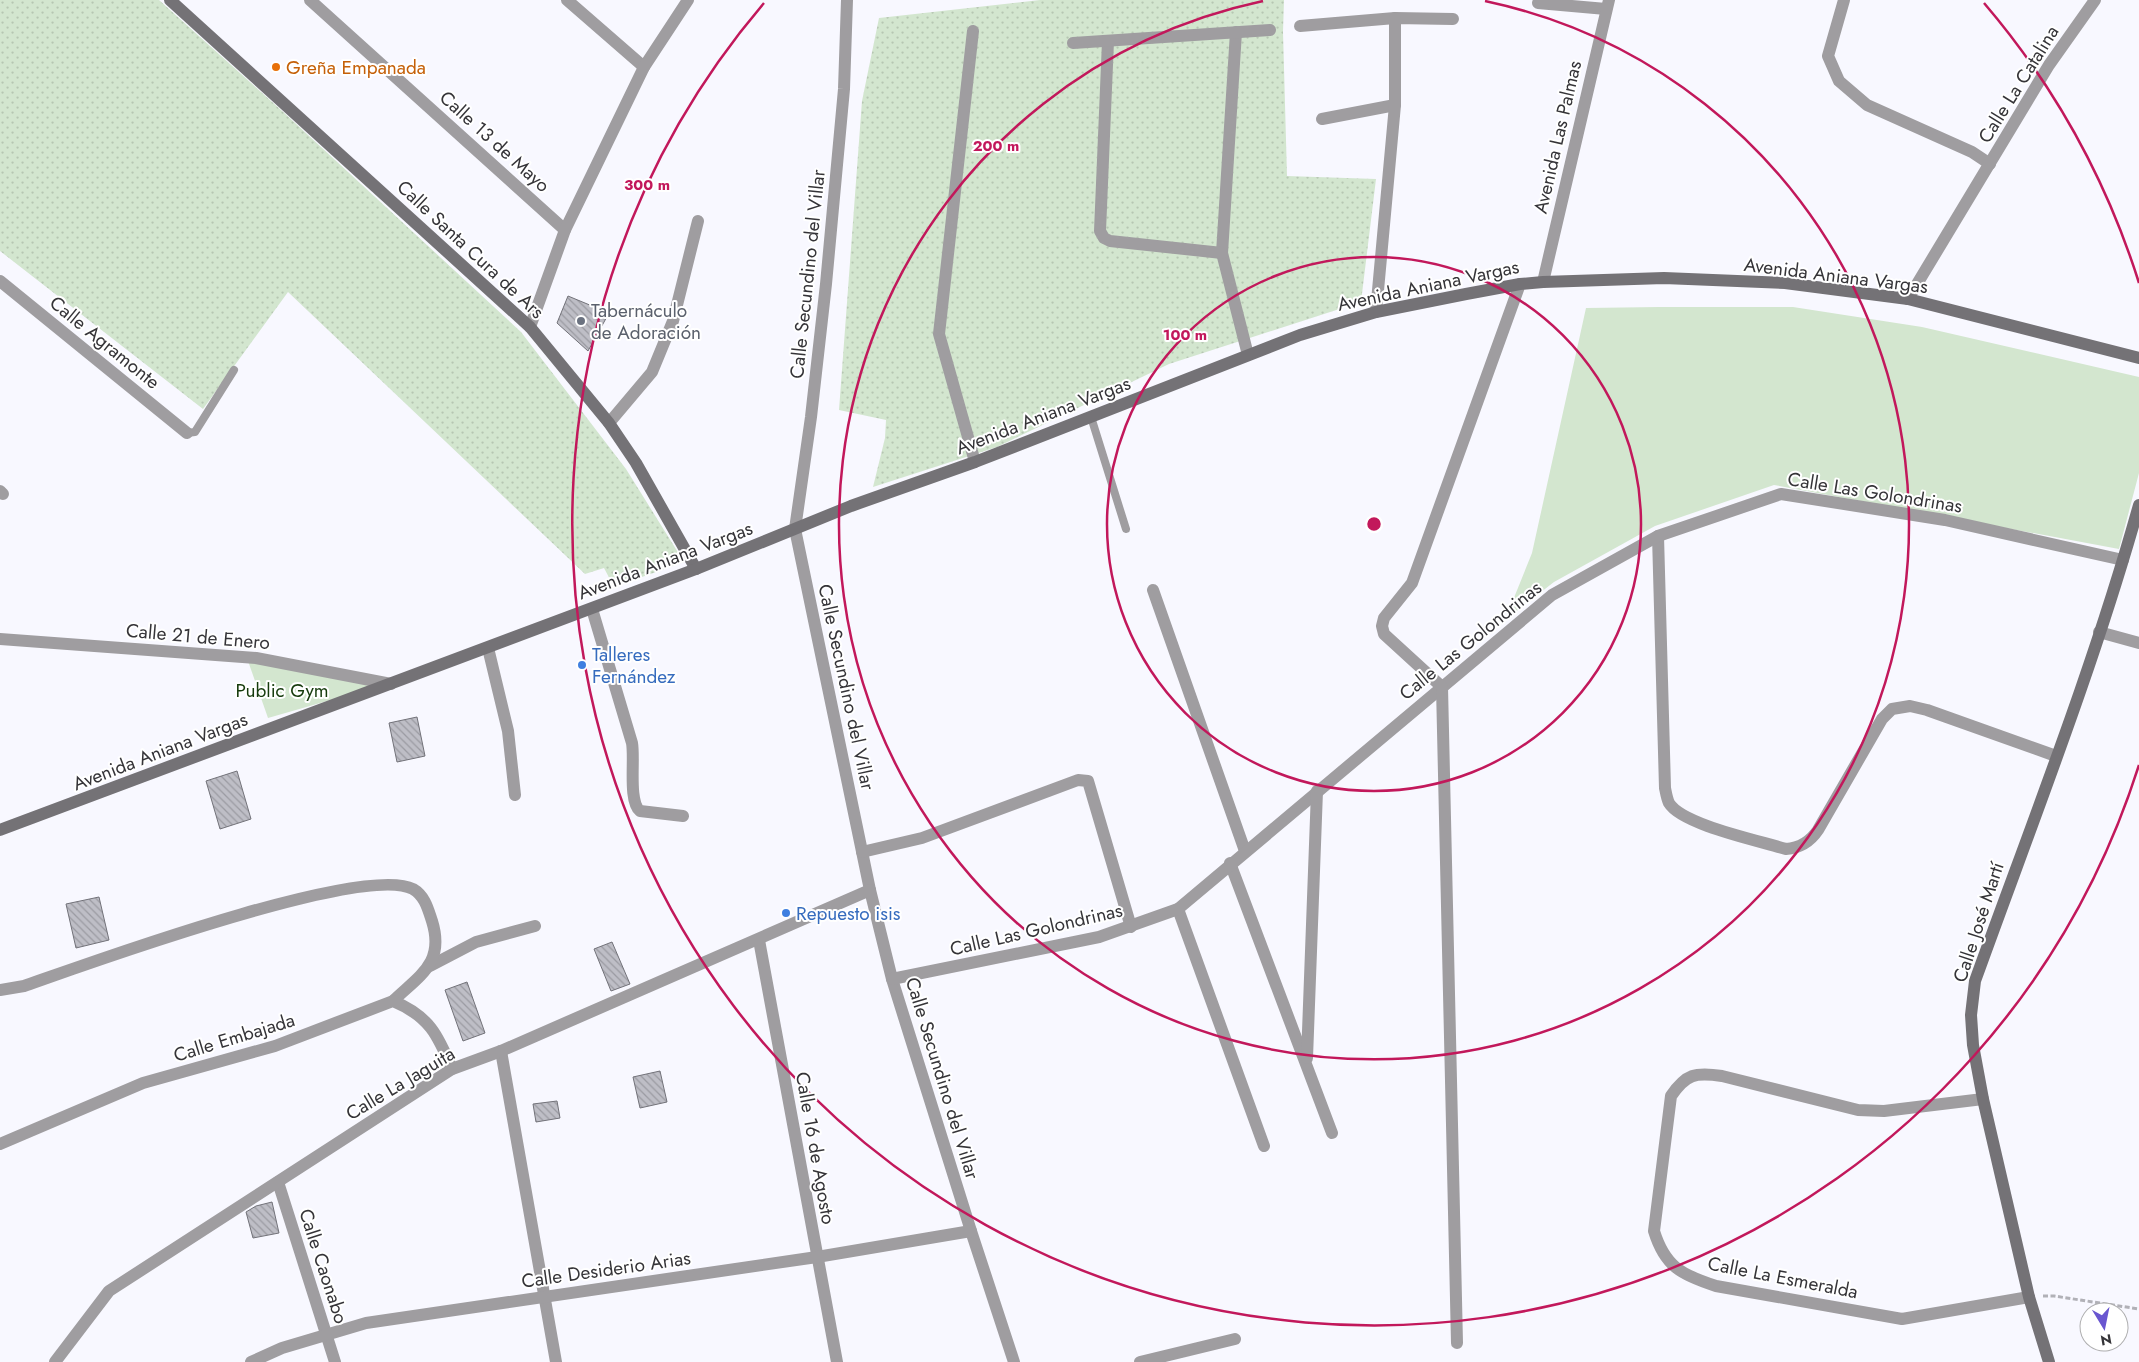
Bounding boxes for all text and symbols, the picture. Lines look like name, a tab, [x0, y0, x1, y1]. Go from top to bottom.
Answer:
street label: Calle La Catalina	[1971, 20, 2065, 148]
place label: Greña Empanada	[286, 54, 426, 81]
street label: Avenida Las Palmas	[1527, 58, 1588, 216]
marker: Greña Empanada	[270, 61, 282, 73]
street label: Calle 13 de Mayo	[434, 84, 556, 198]
text: 200 m	[973, 135, 1019, 157]
street label: Calle Secundino del Villar	[783, 168, 832, 380]
street label: Calle Santa Cura de Ars	[391, 174, 551, 325]
text: 300 m	[624, 174, 670, 196]
street label: Avenida Aniana Vargas	[1742, 251, 1930, 300]
street label: Avenida Aniana Vargas	[1335, 253, 1522, 318]
street label: Calle Agramonte	[44, 289, 166, 395]
place label: Tabernáculo de Adoración	[591, 297, 701, 346]
marker: Tabernáculo de Adoración	[575, 315, 587, 327]
text: 100 m	[1163, 324, 1207, 346]
street label: Avenida Aniana Vargas	[952, 370, 1135, 461]
street label: Calle Las Golondrinas	[1786, 465, 1964, 520]
street label: Avenida Aniana Vargas	[574, 515, 757, 606]
centre of rings	[1365, 515, 1383, 533]
street label: Calle Las Golondrinas	[1393, 574, 1548, 706]
street label: Calle Secundino del Villar	[811, 582, 882, 793]
street label: Calle 21 de Enero	[125, 617, 271, 656]
place label: Talleres Fernández	[592, 641, 676, 690]
marker: Talleres Fernández	[576, 659, 588, 671]
park label: Public Gym	[235, 677, 329, 704]
street label: Avenida Aniana Vargas	[69, 706, 252, 797]
street label: Calle José Martí	[1946, 858, 2011, 986]
street label: Calle Las Golondrinas	[947, 896, 1125, 962]
place label: Repuesto isis	[796, 900, 901, 927]
marker: Repuesto isis	[780, 907, 792, 919]
street label: Calle Secundino del Villar	[899, 974, 986, 1183]
street label: Calle Embajada	[170, 1006, 298, 1069]
street label: Calle La Jaguita	[341, 1040, 460, 1127]
street label: Calle 16 de Agosto	[789, 1070, 842, 1226]
street label: Calle Caonabo	[292, 1205, 355, 1327]
street label: Calle Desiderio Arias	[520, 1244, 693, 1295]
street label: Calle La Esmeralda	[1705, 1250, 1860, 1305]
north arrow	[2079, 1302, 2129, 1352]
text: N	[2099, 1329, 2113, 1351]

